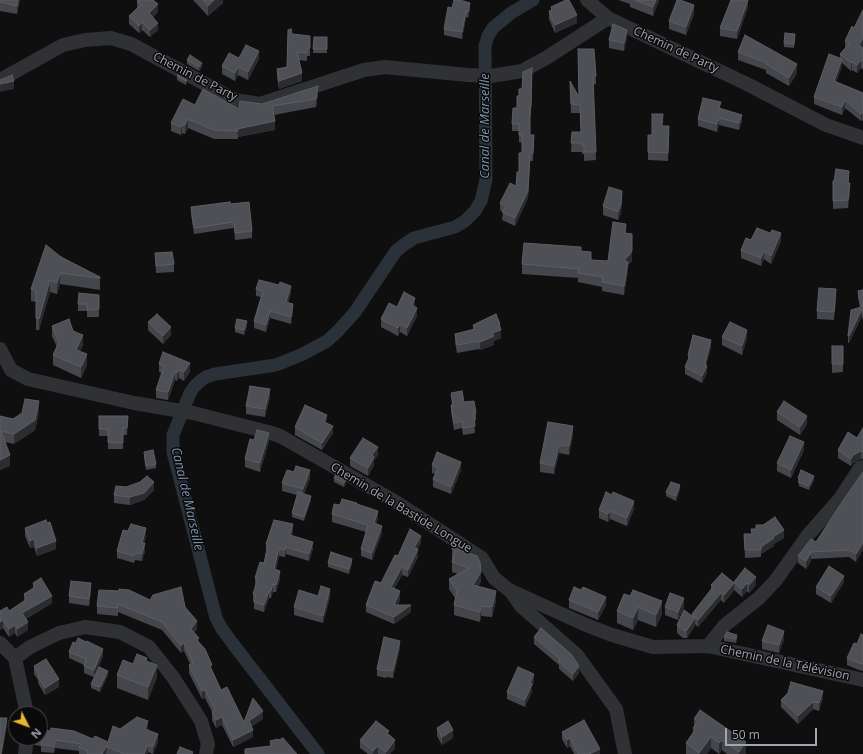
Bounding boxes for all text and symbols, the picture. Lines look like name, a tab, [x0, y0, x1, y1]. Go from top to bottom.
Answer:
street label: Chemin de Party	[631, 24, 721, 76]
street label: Chemin de Party	[151, 50, 239, 104]
water label: Canal de Marseille	[477, 73, 493, 179]
water label: Canal de Marseille	[168, 446, 206, 552]
street label: Chemin de la Bastide Longue	[328, 460, 474, 556]
street label: Chemin de la Télévision	[719, 642, 851, 684]
north arrow	[8, 706, 48, 746]
scale bar	[727, 720, 819, 746]
text: N	[28, 725, 45, 742]
text: 50 m	[732, 726, 760, 743]

